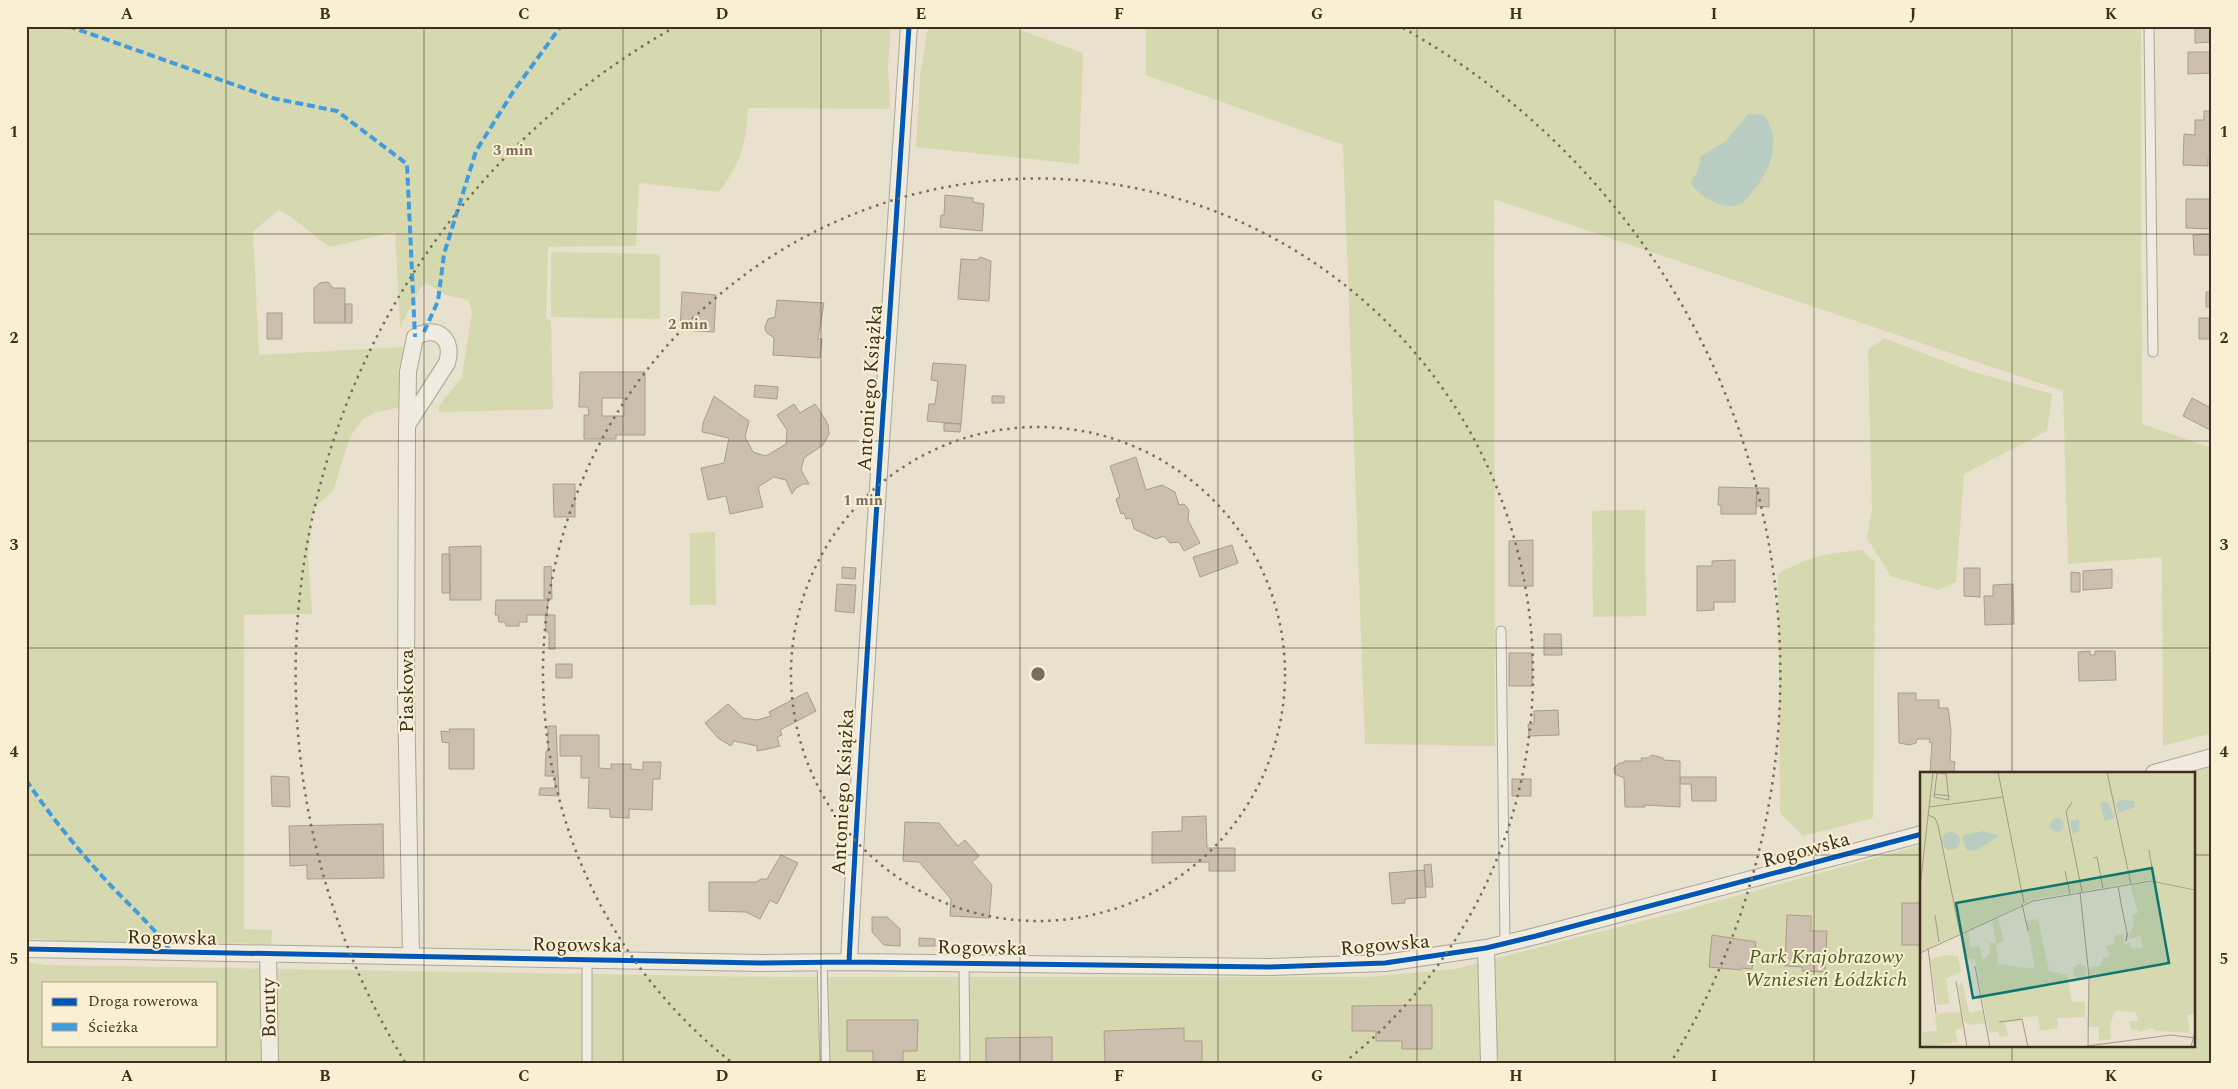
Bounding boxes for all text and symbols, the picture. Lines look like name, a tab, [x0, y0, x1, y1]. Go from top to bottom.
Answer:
text: A	[121, 2, 134, 26]
text: B	[319, 2, 331, 26]
text: C	[518, 2, 530, 26]
text: D	[716, 2, 729, 26]
text: E	[916, 2, 926, 26]
text: F	[1114, 2, 1124, 26]
text: G	[1311, 2, 1323, 26]
text: H	[1509, 2, 1523, 26]
text: I	[1711, 2, 1717, 26]
text: J	[1910, 2, 1917, 26]
text: K	[2105, 2, 2118, 26]
text: 1	[10, 120, 18, 144]
text: 1	[2220, 120, 2228, 144]
text: 3 min	[493, 139, 533, 162]
street label: Antoniego Książka	[849, 303, 891, 472]
text: 2 min	[668, 313, 708, 336]
text: 2	[10, 326, 19, 350]
text: 2	[2220, 326, 2229, 350]
text: 1 min	[843, 489, 883, 512]
text: 3	[10, 533, 19, 557]
text: 3	[2220, 533, 2229, 557]
street label: Piaskowa	[392, 649, 422, 733]
centre of rings	[1029, 665, 1047, 683]
street label: Antoniego Książka	[824, 708, 862, 876]
text: 4	[10, 740, 19, 764]
text: 4	[2220, 740, 2229, 764]
inset map	[1920, 772, 2196, 1046]
street label: Rogowska	[1759, 824, 1853, 876]
street label: Rogowska	[127, 922, 217, 954]
street label: Rogowska	[1339, 926, 1431, 964]
street label: Rogowska	[532, 929, 622, 961]
street label: Rogowska	[937, 932, 1027, 964]
park label: Park Krajobrazowy Wzniesień Łódzkich	[1745, 942, 1907, 995]
text: 5	[10, 947, 18, 971]
text: 5	[2220, 947, 2228, 971]
street label: Boruty	[253, 976, 285, 1038]
legend	[42, 982, 218, 1046]
text: Droga rowerowa	[88, 990, 199, 1013]
text: Ścieżka	[88, 1016, 139, 1039]
text: A	[121, 1064, 134, 1088]
text: B	[319, 1064, 331, 1088]
text: C	[518, 1064, 530, 1088]
text: D	[716, 1064, 729, 1088]
text: E	[916, 1064, 926, 1088]
text: F	[1114, 1064, 1124, 1088]
text: G	[1311, 1064, 1323, 1088]
text: H	[1509, 1064, 1523, 1088]
text: I	[1711, 1064, 1717, 1088]
text: J	[1910, 1064, 1917, 1088]
text: K	[2105, 1064, 2118, 1088]

